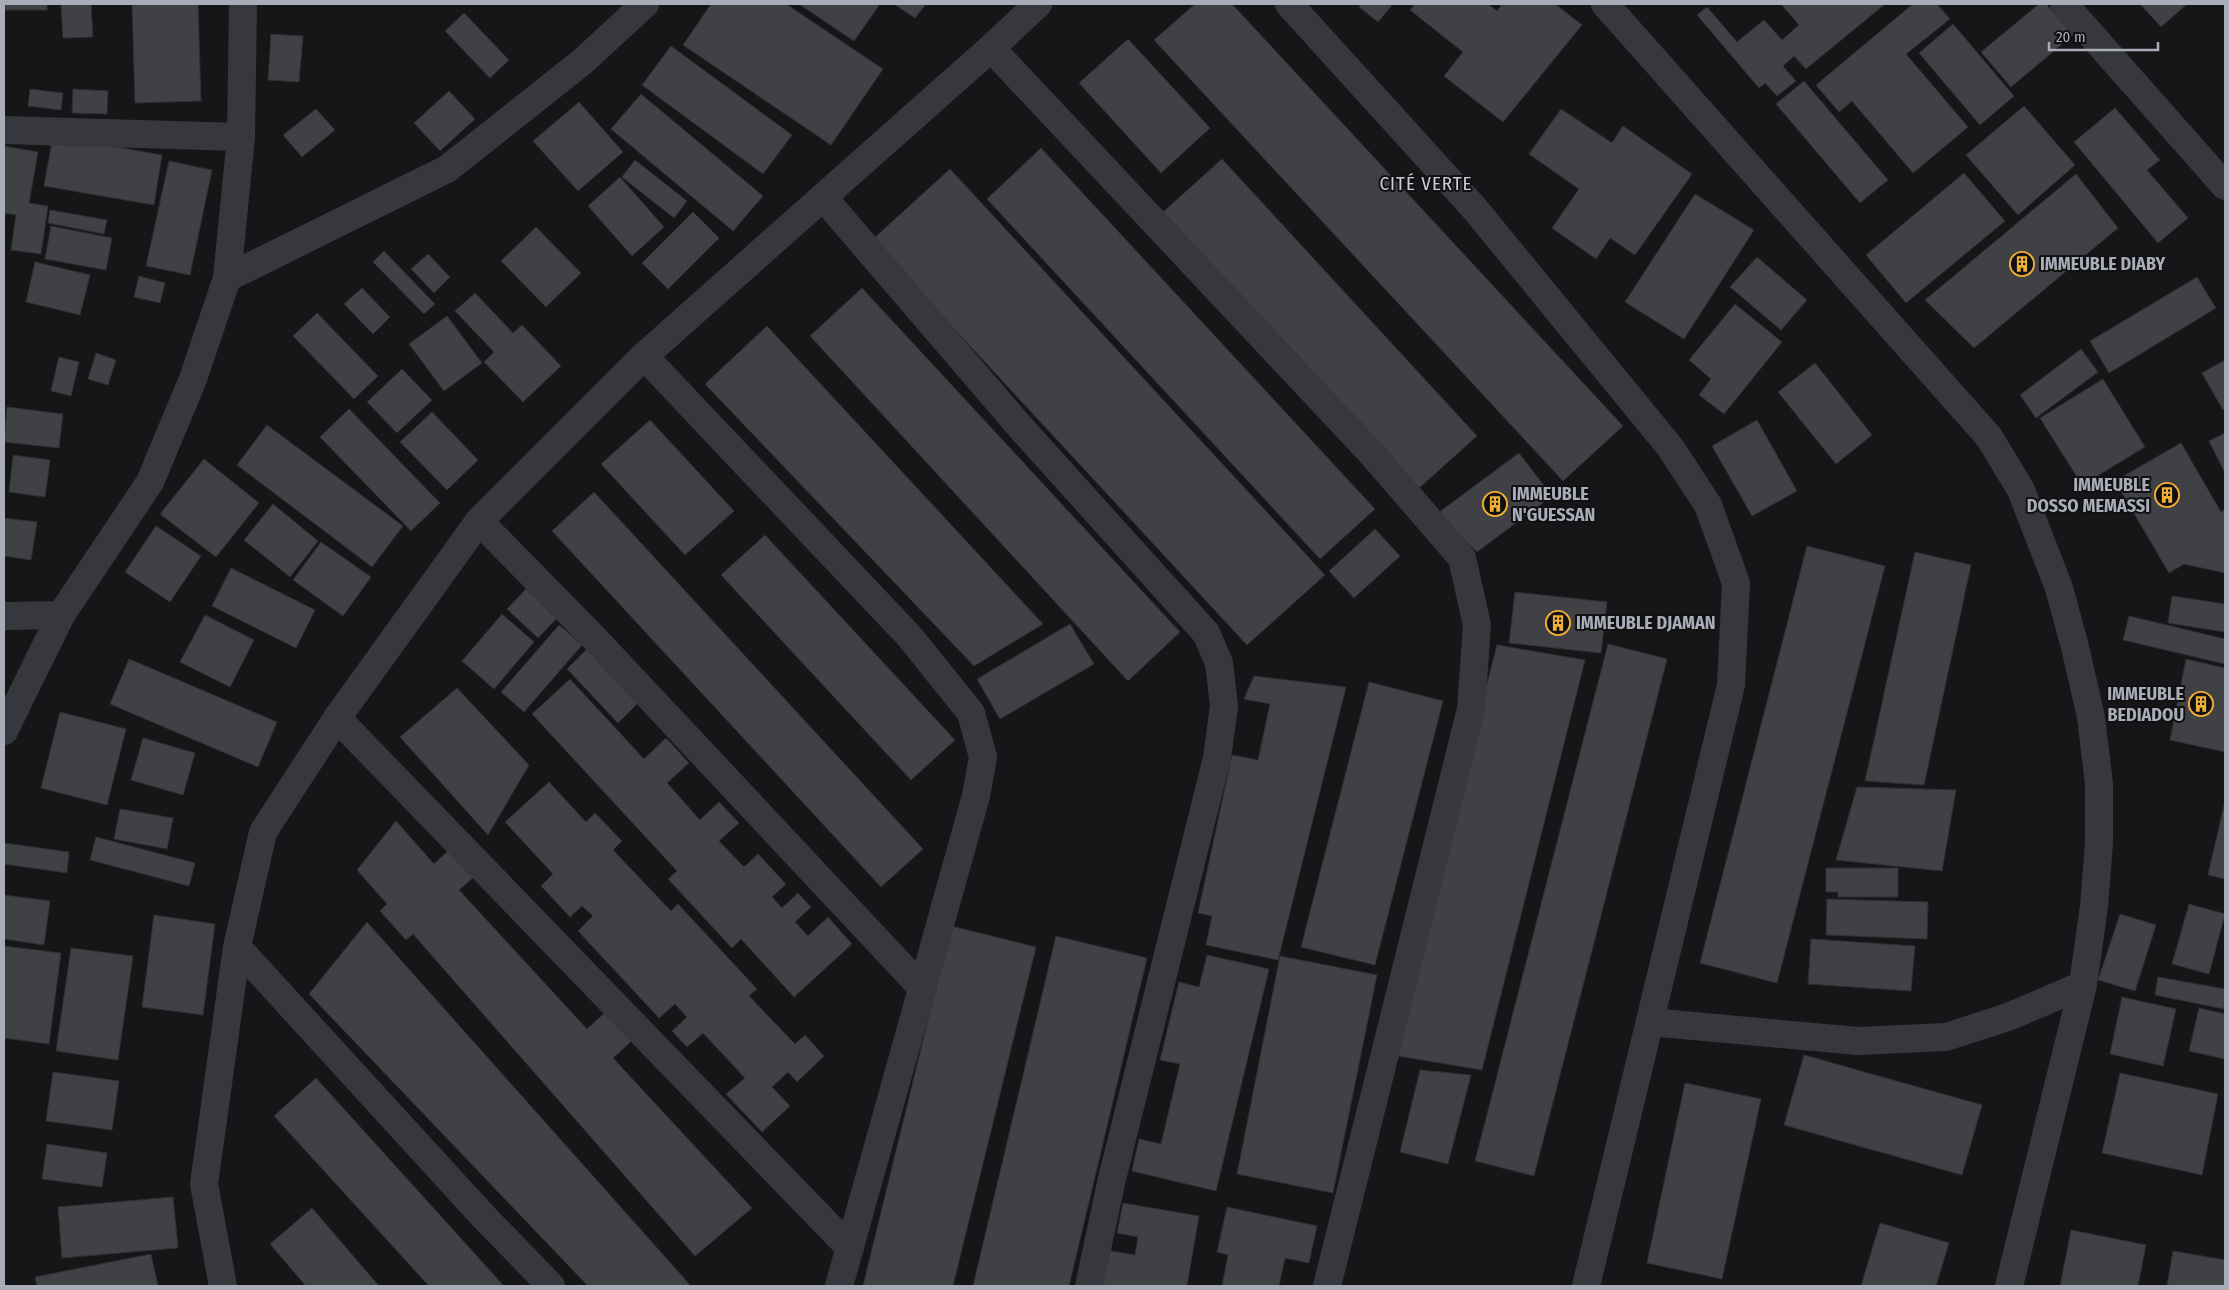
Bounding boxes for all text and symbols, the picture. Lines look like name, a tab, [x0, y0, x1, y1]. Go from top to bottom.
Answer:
scale bar	[2049, 20, 2158, 52]
text: 20 m	[2056, 28, 2086, 46]
district label: CITÉ VERTE	[1379, 172, 1473, 195]
building icon: IMMEUBLE DIABY	[2009, 251, 2035, 277]
place label: IMMEUBLE DIABY	[2040, 253, 2165, 275]
place label: IMMEUBLE DOSSO MEMASSI	[2027, 474, 2150, 517]
building icon: IMMEUBLE DOSSO MEMASSI	[2154, 482, 2180, 508]
place label: IMMEUBLE N'GUESSAN	[1512, 483, 1595, 526]
building icon: IMMEUBLE N'GUESSAN	[1482, 491, 1508, 517]
building icon: IMMEUBLE DJAMAN	[1545, 610, 1571, 636]
place label: IMMEUBLE DJAMAN	[1576, 612, 1716, 634]
place label: IMMEUBLE BEDIADOU	[2107, 683, 2184, 726]
building icon: IMMEUBLE BEDIADOU	[2188, 691, 2214, 717]

